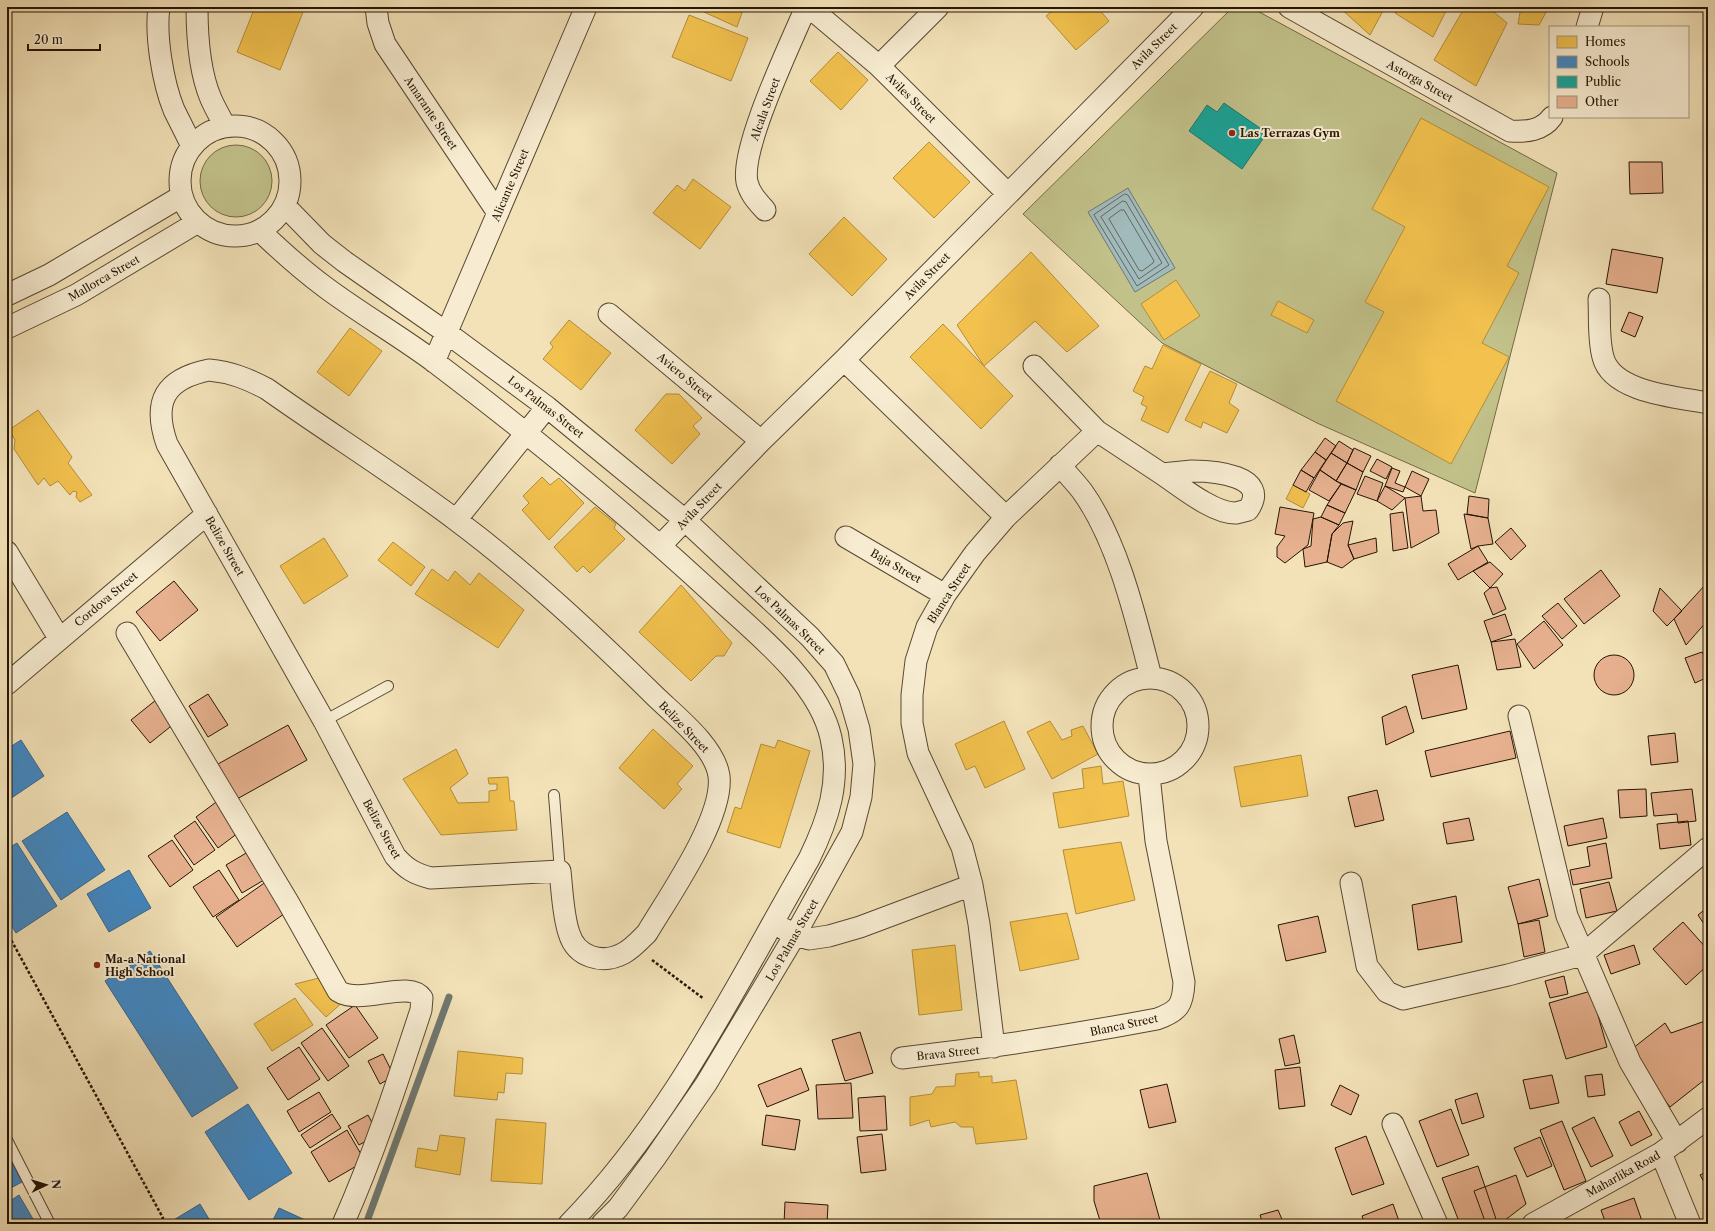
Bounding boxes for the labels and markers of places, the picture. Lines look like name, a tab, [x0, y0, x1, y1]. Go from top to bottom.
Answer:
place label: Las Terrazas Gym	[1240, 126, 1340, 140]
marker: Las Terrazas Gym	[1227, 128, 1237, 138]
place label: Ma-a National High School	[105, 952, 186, 979]
marker: Ma-a National High School	[92, 960, 102, 970]

